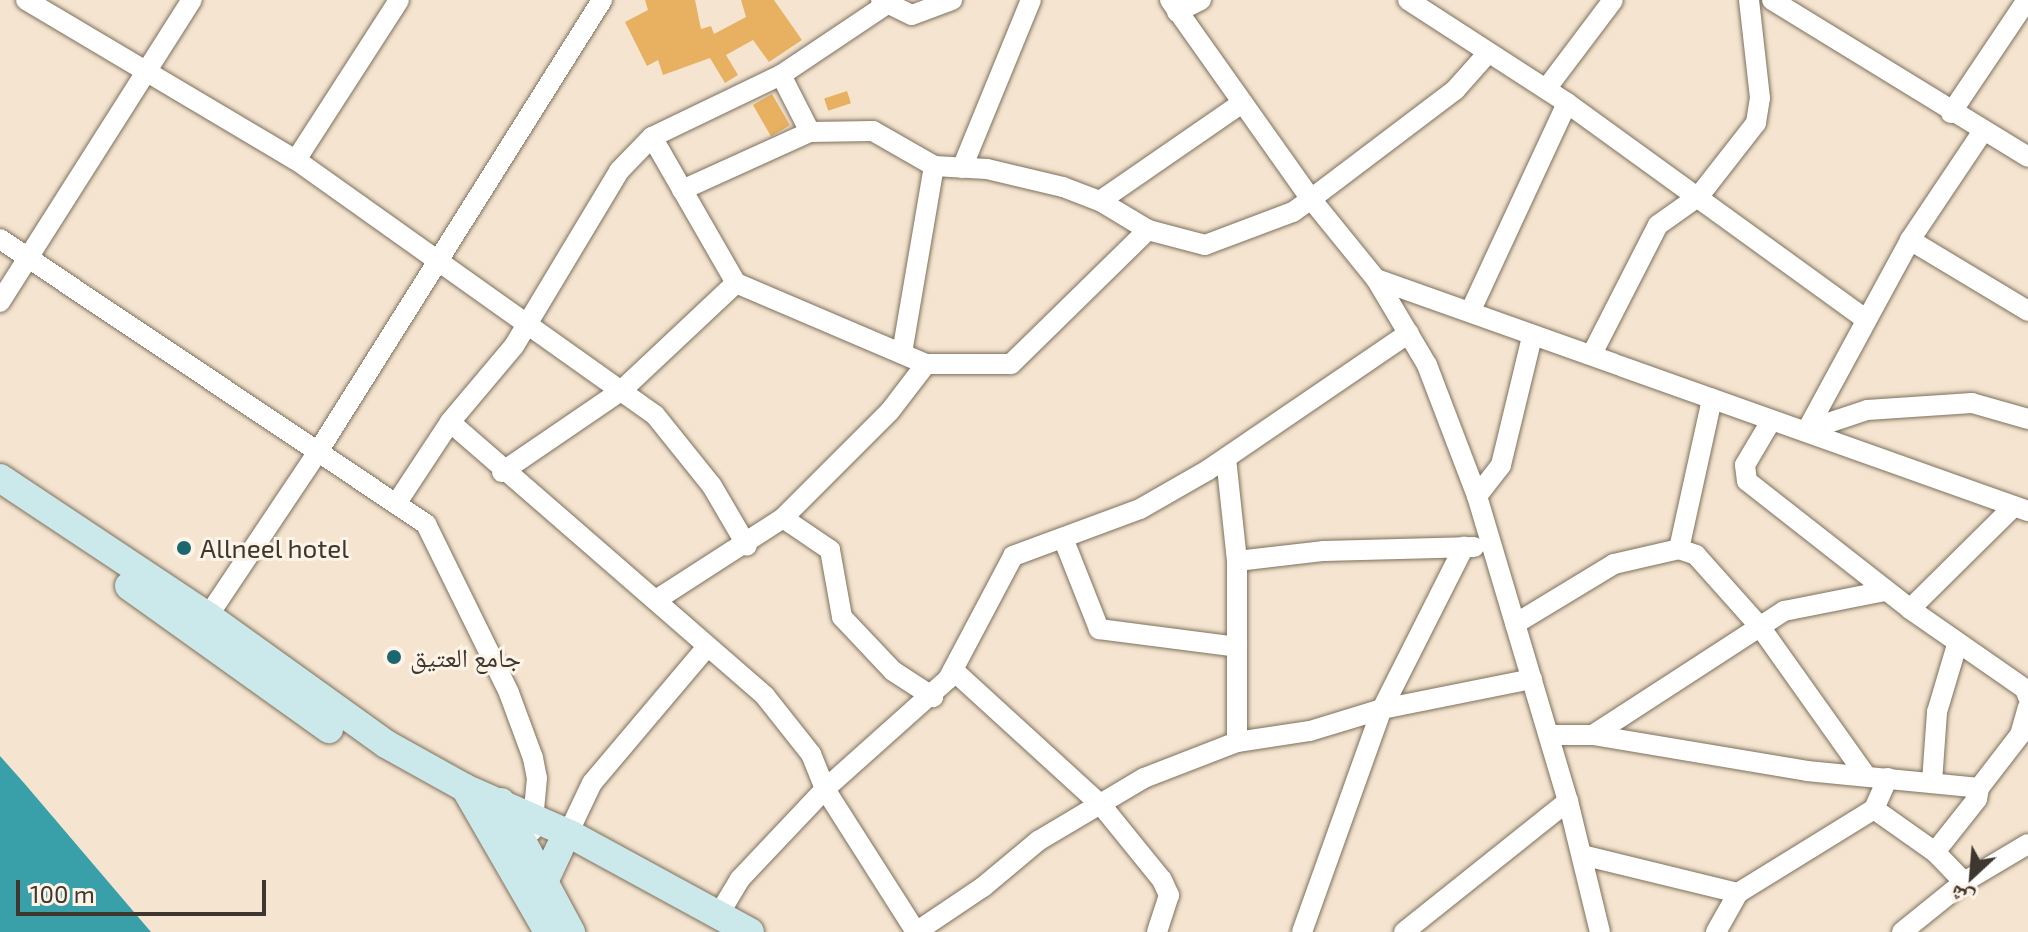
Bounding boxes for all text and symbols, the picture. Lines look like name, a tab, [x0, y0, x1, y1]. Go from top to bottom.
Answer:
place label: Allneel hotel	[200, 532, 350, 564]
marker: Allneel hotel	[175, 539, 193, 557]
place label: جامع العتيق	[410, 641, 521, 673]
marker: جامع العتيق	[385, 648, 403, 666]
north arrow	[1932, 836, 2012, 916]
scale bar	[20, 864, 270, 914]
text: 100 m	[30, 879, 95, 908]
text: ش	[1945, 881, 1978, 914]

